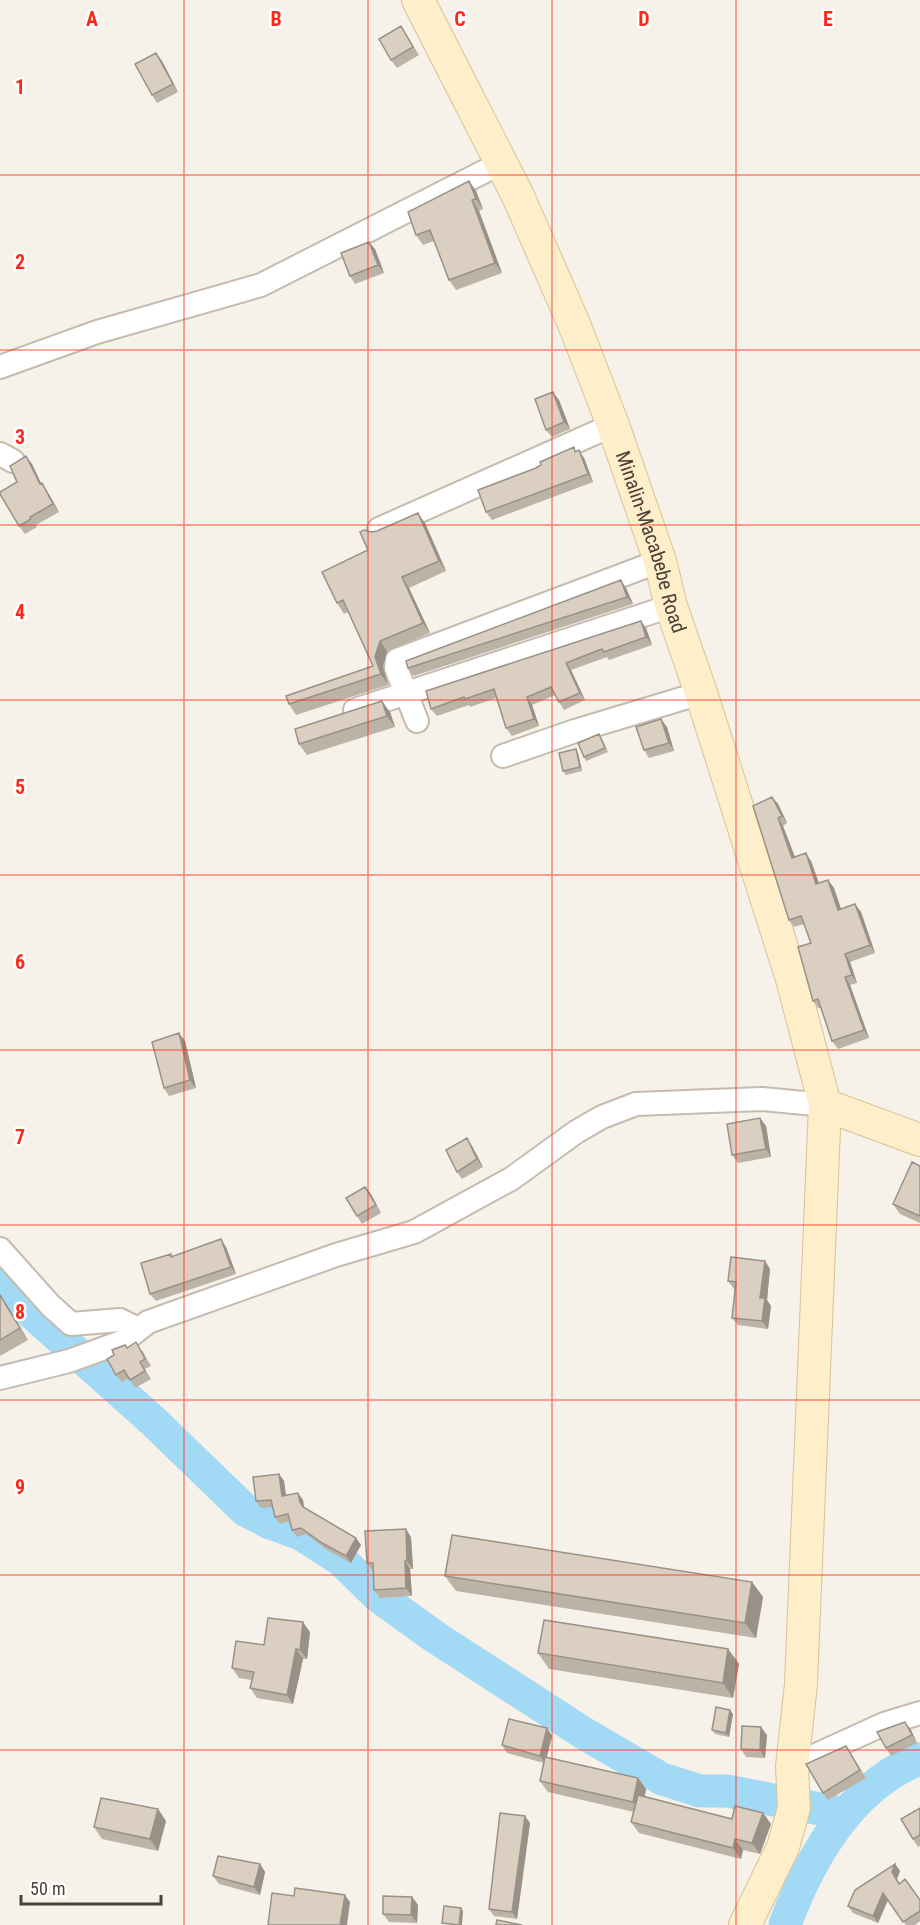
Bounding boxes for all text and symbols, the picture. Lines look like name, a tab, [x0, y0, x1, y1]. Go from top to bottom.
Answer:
text: A	[86, 7, 98, 31]
text: B	[270, 7, 282, 31]
text: C	[454, 7, 466, 31]
text: D	[638, 7, 650, 31]
text: E	[823, 7, 833, 31]
text: 1	[15, 75, 25, 99]
text: 2	[15, 250, 25, 274]
text: 3	[15, 425, 25, 449]
street label: Minalin-Macabebe Road	[611, 448, 691, 636]
text: 4	[15, 600, 25, 624]
text: 5	[15, 775, 25, 799]
text: 6	[15, 950, 25, 974]
text: 7	[15, 1125, 25, 1149]
text: 8	[15, 1300, 25, 1324]
text: 9	[15, 1475, 25, 1499]
scale bar	[21, 1868, 160, 1906]
text: 50 m	[30, 1878, 65, 1899]

